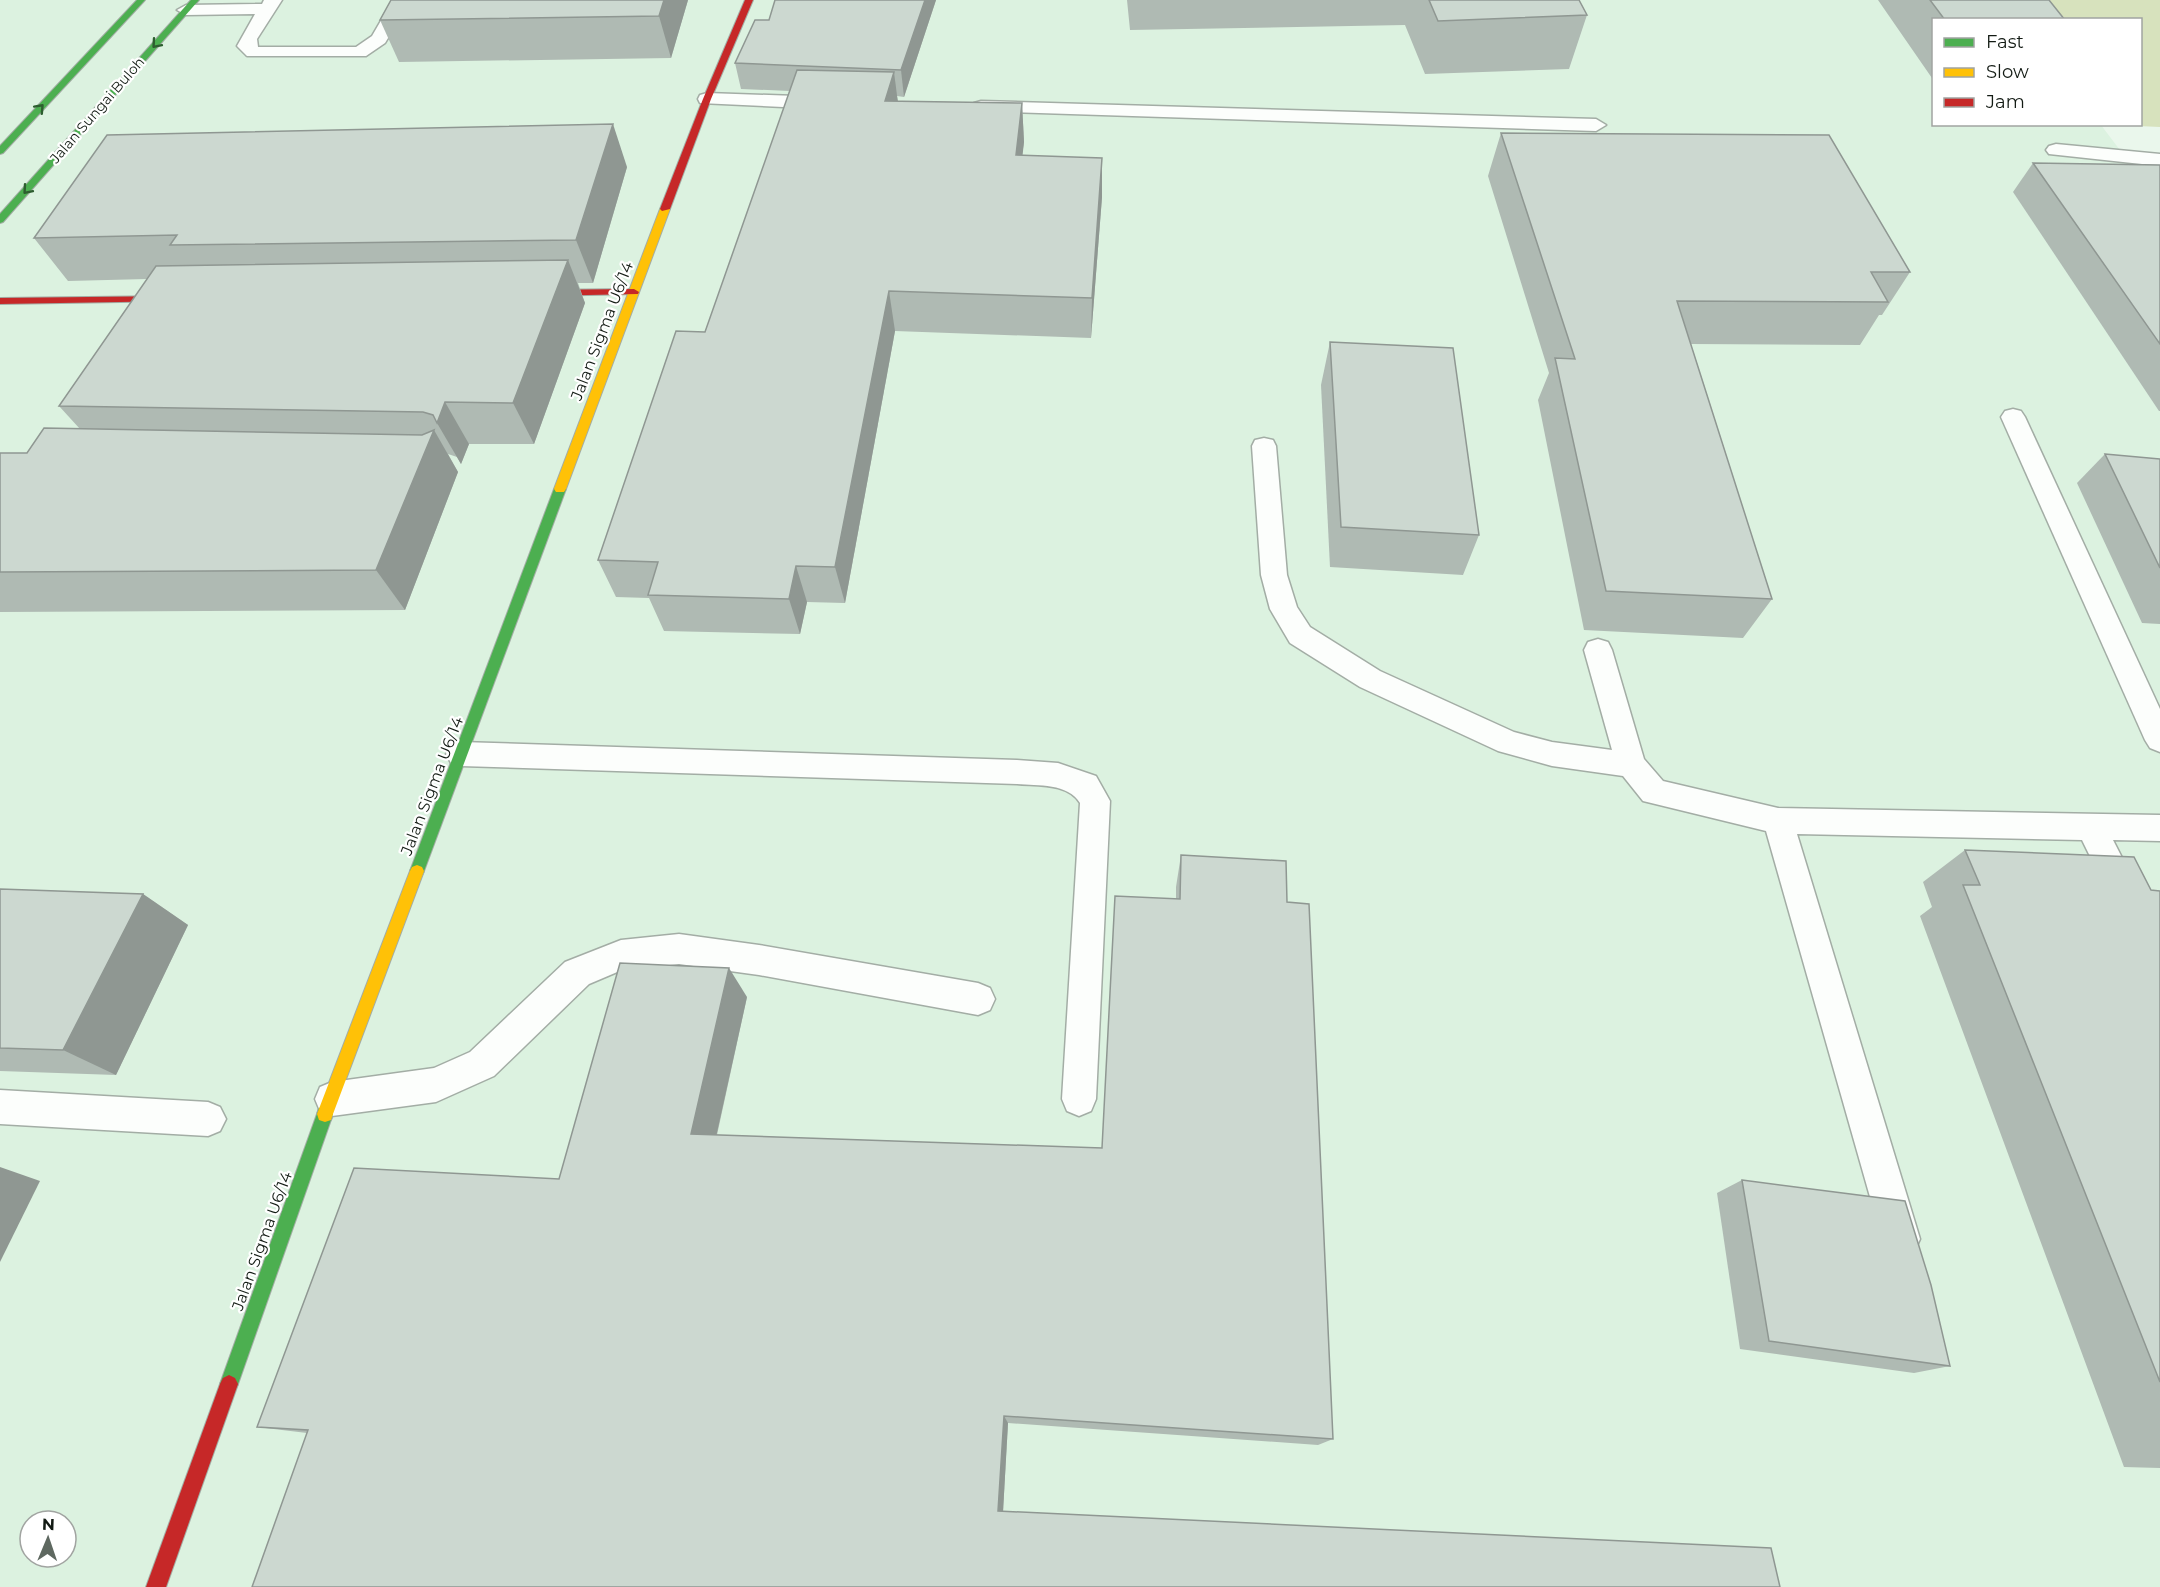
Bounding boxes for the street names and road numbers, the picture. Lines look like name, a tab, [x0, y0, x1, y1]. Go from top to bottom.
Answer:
street label: Jalan Sungai Buloh	[45, 53, 148, 168]
street label: Jalan Sigma U6/14	[566, 259, 637, 404]
street label: Jalan Sigma U6/14	[396, 714, 467, 859]
street label: Jalan Sigma U6/14	[228, 1168, 296, 1314]

